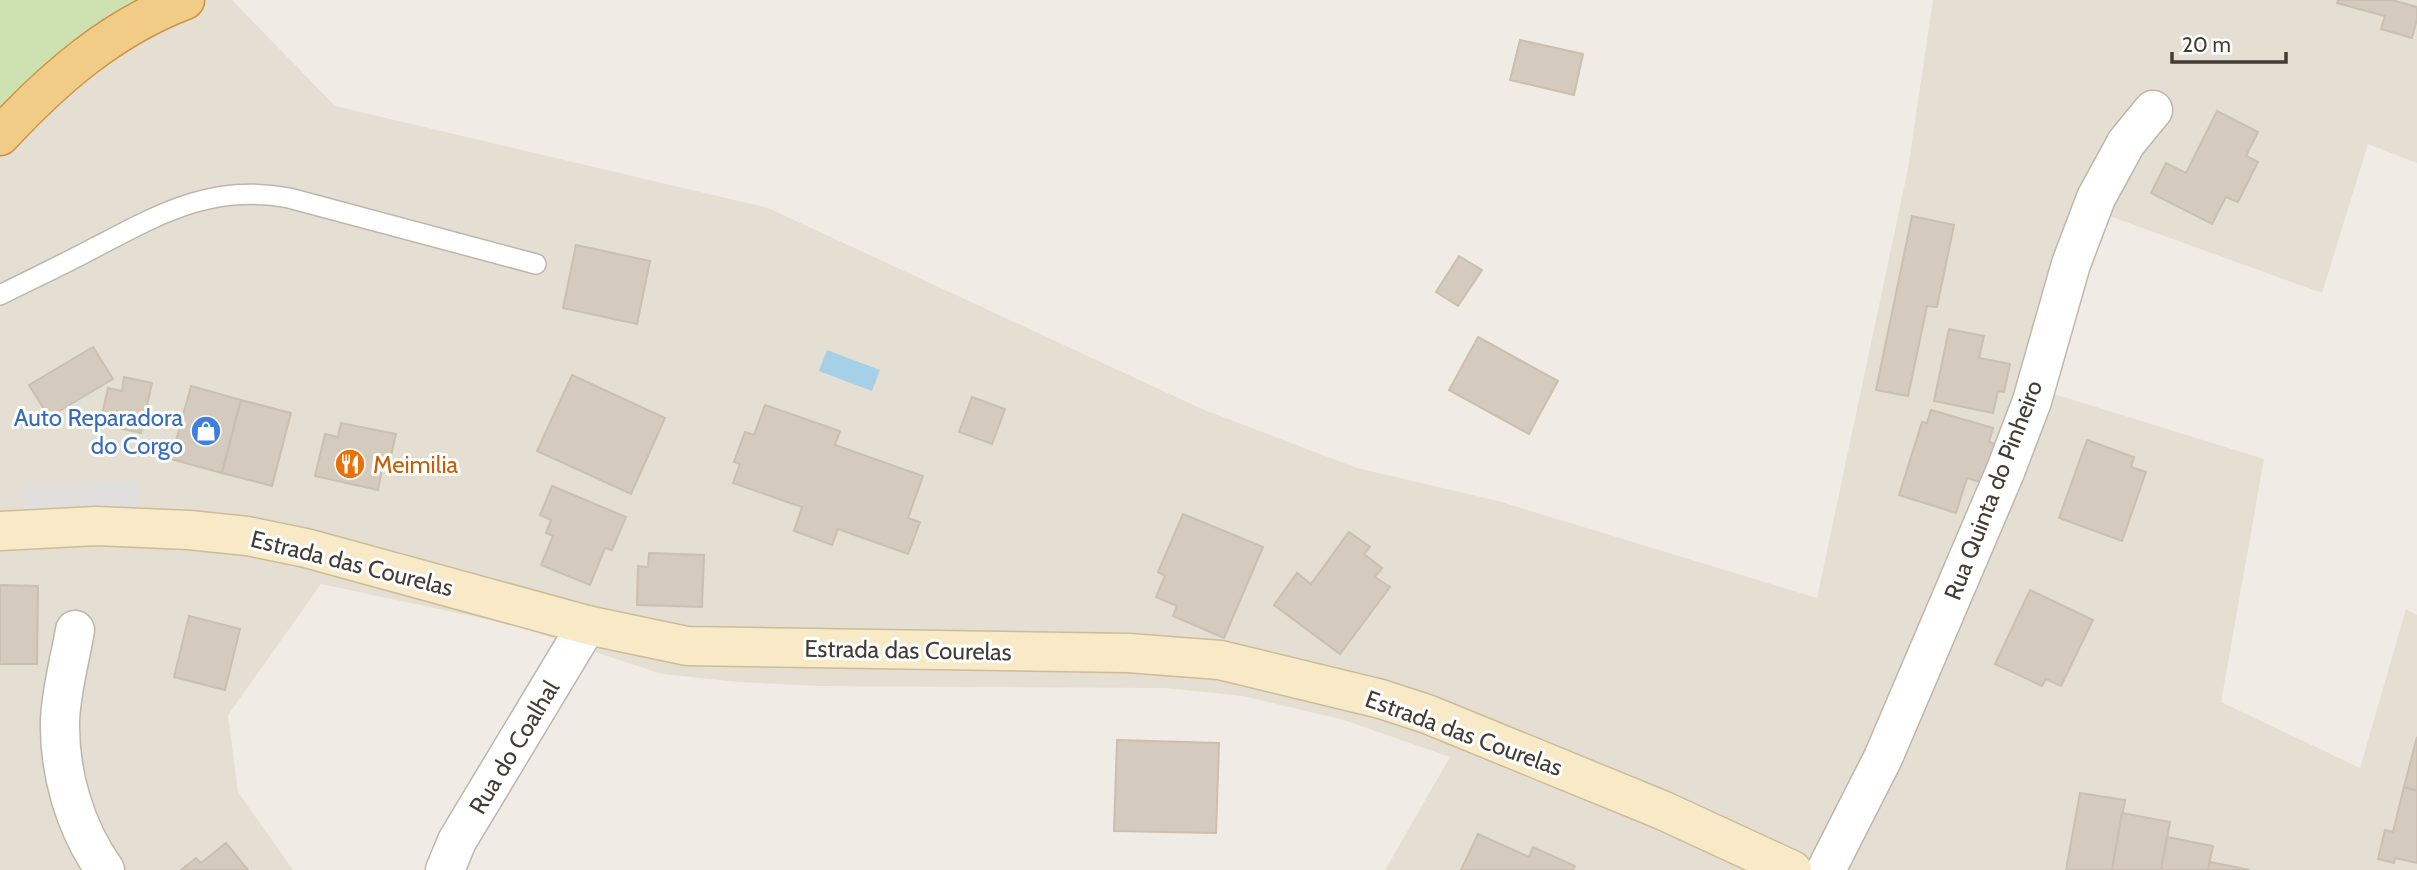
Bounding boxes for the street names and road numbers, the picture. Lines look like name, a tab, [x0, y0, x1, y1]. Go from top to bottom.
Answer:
street label: Rua Quinta do Pinheiro	[1938, 376, 2048, 604]
street label: Estrada das Courelas	[248, 524, 456, 602]
street label: Estrada das Courelas	[804, 634, 1012, 666]
street label: Rua do Coalhal	[463, 675, 565, 819]
street label: Estrada das Courelas	[1362, 684, 1566, 782]

